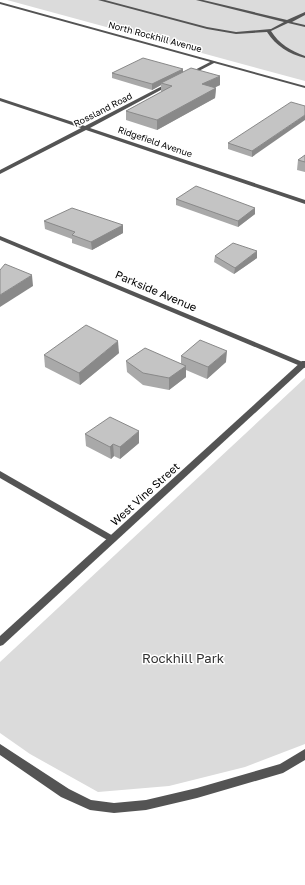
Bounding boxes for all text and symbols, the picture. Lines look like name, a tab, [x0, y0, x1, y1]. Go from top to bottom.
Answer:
street label: North Rockhill Avenue	[107, 19, 203, 54]
street label: Rossland Road	[72, 90, 134, 129]
street label: Ridgefield Avenue	[116, 124, 194, 159]
street label: Parkside Avenue	[113, 267, 199, 314]
street label: West Vine Street	[108, 459, 182, 528]
park label: Rockhill Park	[142, 650, 225, 666]

